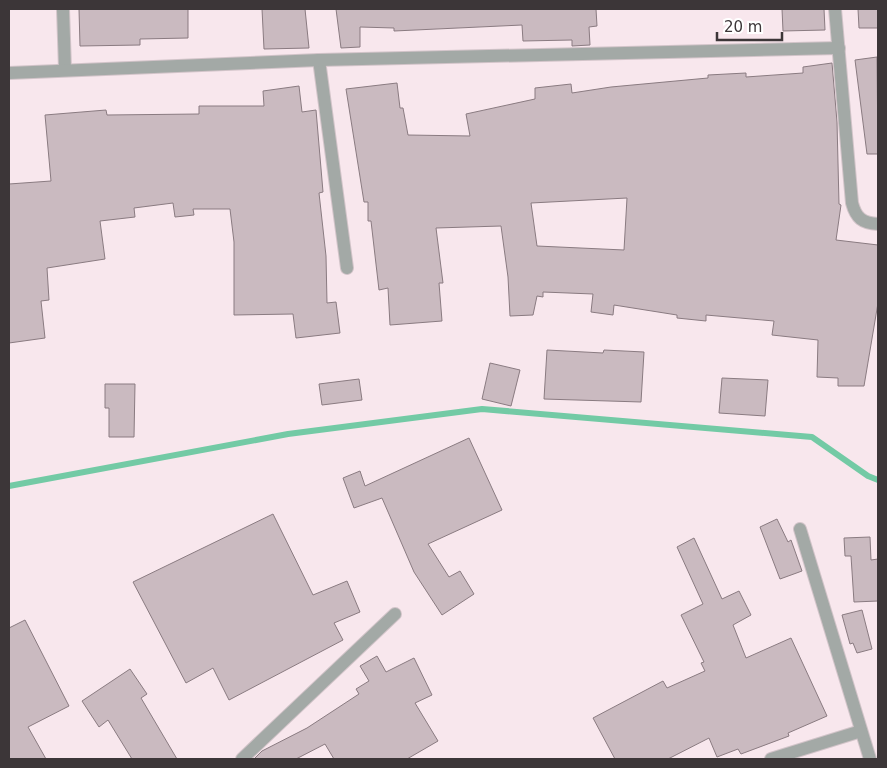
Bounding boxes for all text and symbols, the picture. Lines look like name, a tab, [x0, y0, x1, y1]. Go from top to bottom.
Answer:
scale bar	[717, 10, 782, 42]
text: 20 m	[724, 18, 762, 36]

